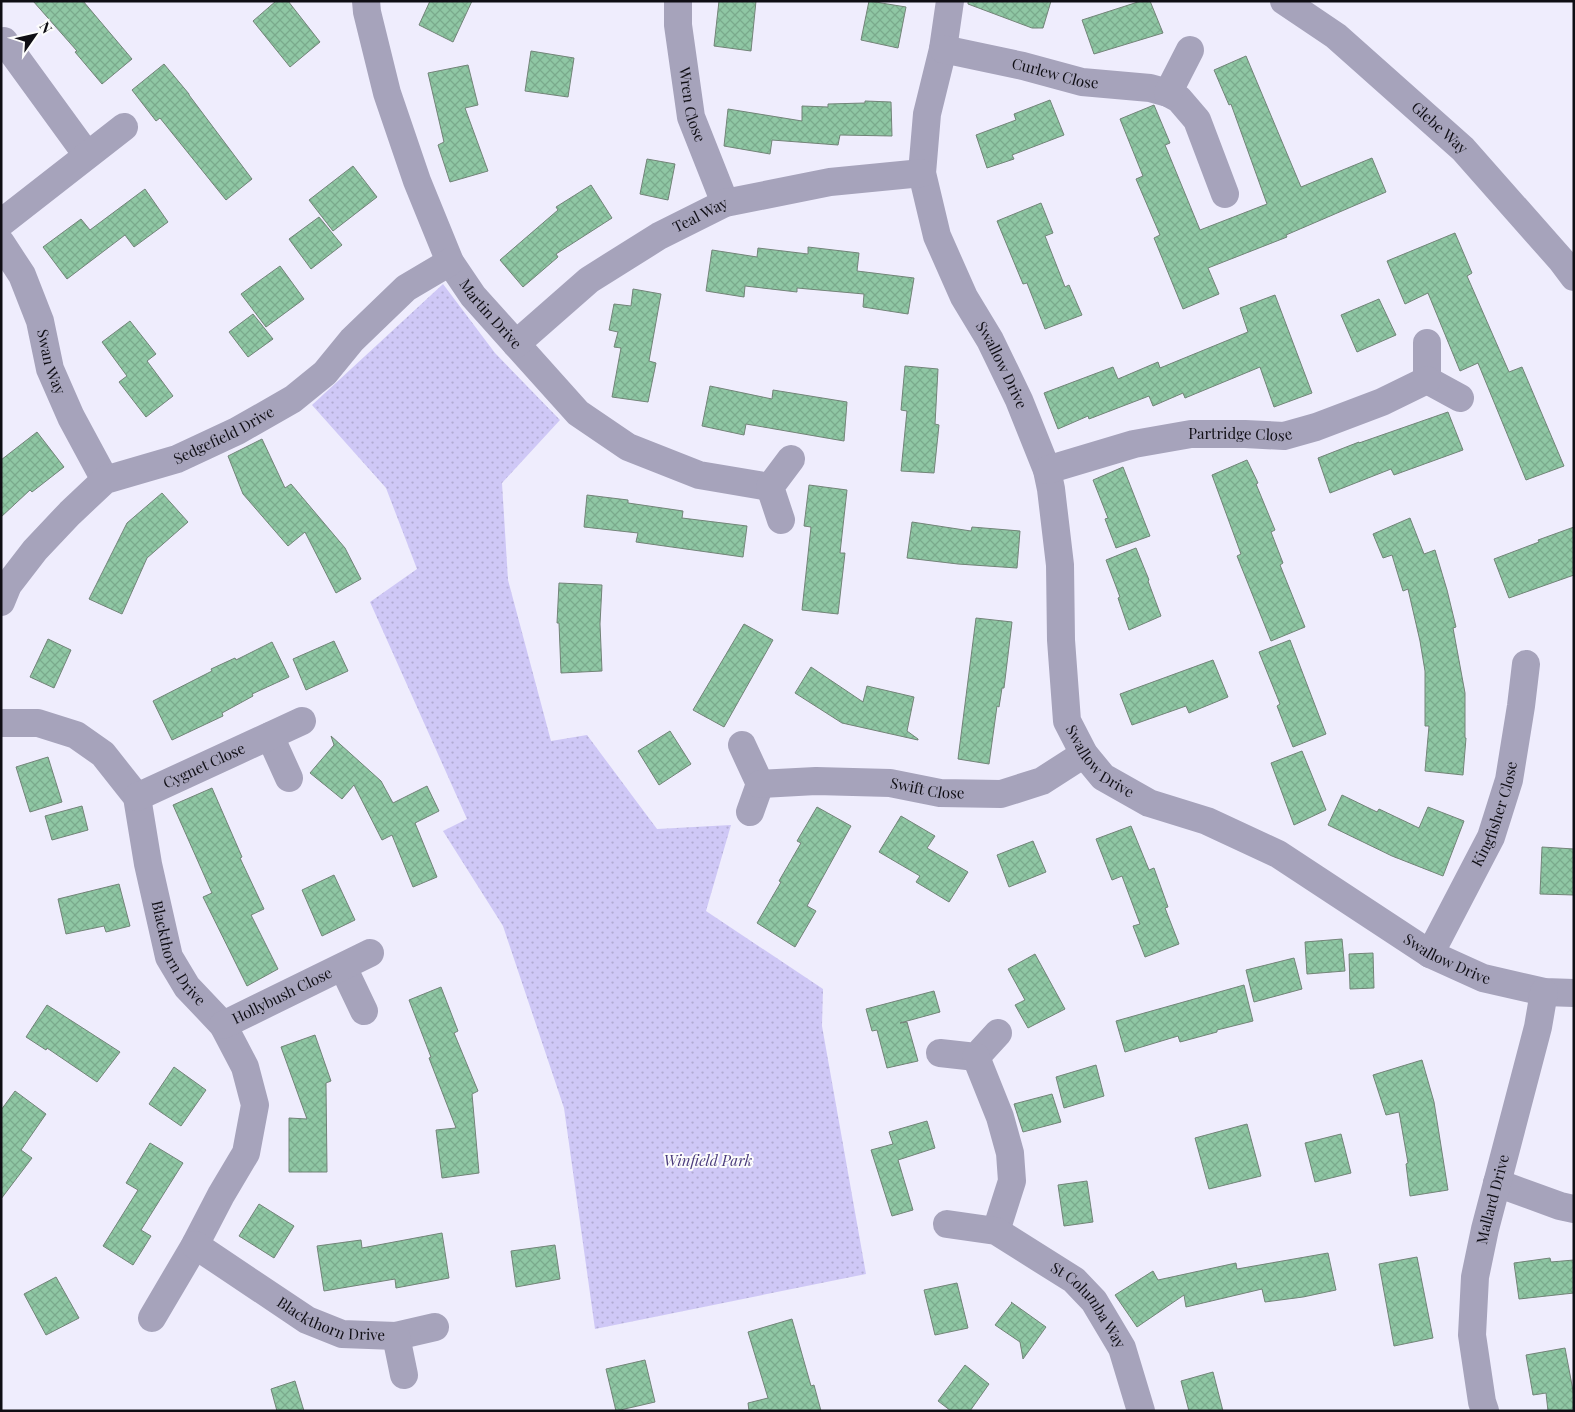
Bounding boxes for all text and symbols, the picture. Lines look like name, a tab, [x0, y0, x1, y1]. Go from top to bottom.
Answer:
north arrow	[10, 10, 60, 60]
text: N	[35, 18, 57, 37]
street label: Curlew Close	[1010, 53, 1100, 92]
street label: Wren Close	[675, 65, 711, 145]
street label: Glebe Way	[1407, 97, 1473, 158]
street label: Teal Way	[669, 192, 731, 237]
street label: Martin Drive	[455, 275, 527, 353]
street label: Swallow Drive	[972, 317, 1032, 411]
street label: Swan Way	[33, 327, 71, 398]
street label: Sedgefield Drive	[170, 401, 277, 468]
street label: Partridge Close	[1188, 423, 1294, 445]
street label: Swallow Drive	[1062, 721, 1138, 802]
street label: Cygnet Close	[160, 738, 248, 793]
street label: Kingfisher Close	[1466, 760, 1521, 870]
street label: Swift Close	[889, 772, 965, 802]
street label: Blackthorn Drive	[148, 899, 211, 1010]
street label: Swallow Drive	[1400, 928, 1492, 988]
street label: Hollybush Close	[229, 962, 335, 1028]
park label: Winfield Park	[664, 1150, 753, 1170]
street label: Mallard Drive	[1471, 1152, 1513, 1246]
street label: St Columba Way	[1047, 1257, 1131, 1352]
street label: Blackthorn Drive	[273, 1292, 385, 1345]

